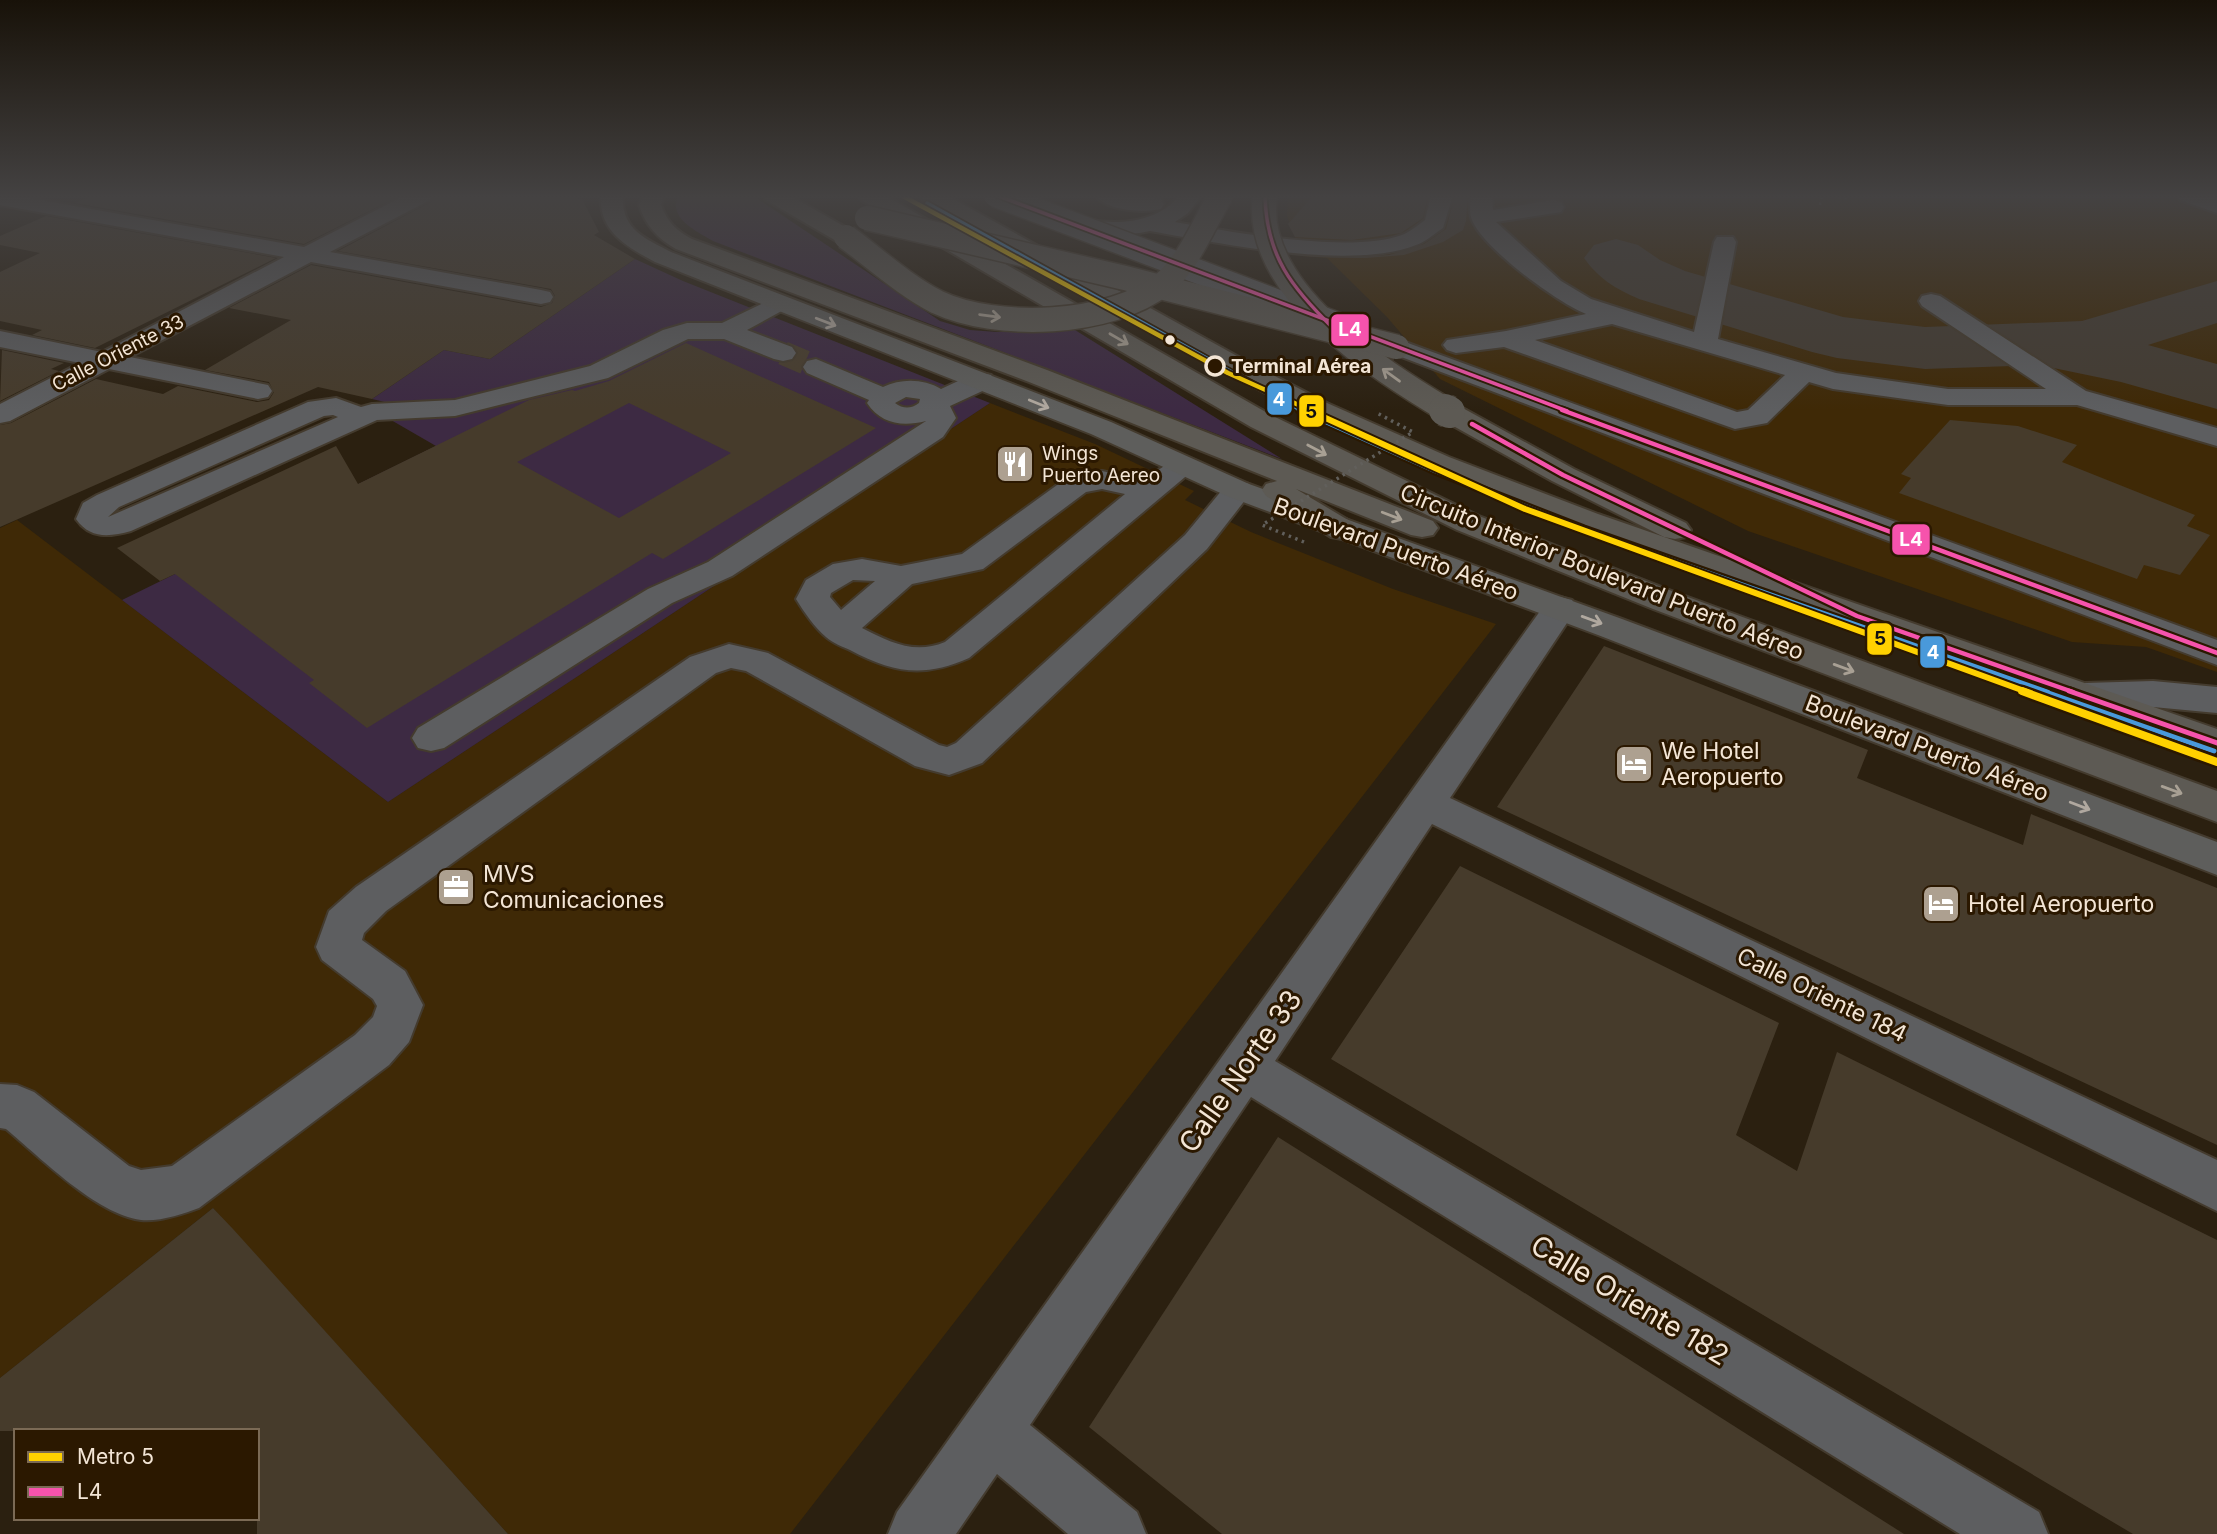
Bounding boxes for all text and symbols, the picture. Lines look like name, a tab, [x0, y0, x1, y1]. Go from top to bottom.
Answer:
one-way arrow	[978, 309, 1001, 322]
street label: Calle Oriente 33	[48, 310, 188, 396]
line badge: L4	[1330, 313, 1370, 347]
one-way arrow	[815, 316, 837, 329]
text: L4	[1338, 318, 1362, 341]
one-way arrow	[1108, 333, 1129, 346]
unlabelled marker	[1163, 333, 1177, 347]
place label: Terminal Aérea	[1231, 355, 1371, 378]
marker: Terminal Aérea	[1205, 356, 1225, 376]
one-way arrow	[1382, 368, 1401, 382]
line badge: 4	[1266, 382, 1293, 416]
text: 4	[1273, 388, 1285, 411]
line badge: 5	[1298, 394, 1325, 428]
one-way arrow	[1027, 398, 1049, 411]
text: 5	[1305, 400, 1317, 423]
place label: Wings Puerto Aereo	[1042, 442, 1160, 487]
restaurant icon: Wings Puerto Aereo	[994, 443, 1036, 485]
one-way arrow	[1306, 444, 1327, 458]
street label: Circuito Interior Boulevard Puerto Aéreo	[1396, 478, 1808, 666]
street label: Boulevard Puerto Aéreo	[1270, 492, 1522, 606]
one-way arrow	[1381, 511, 1402, 524]
line badge: L4	[1891, 523, 1931, 556]
text: L4	[1899, 528, 1923, 551]
one-way arrow	[1581, 615, 1603, 627]
line badge: 5	[1866, 622, 1893, 656]
text: 5	[1874, 627, 1886, 650]
line badge: 4	[1919, 635, 1946, 669]
text: 4	[1927, 641, 1939, 664]
one-way arrow	[1833, 663, 1855, 675]
street label: Boulevard Puerto Aéreo	[1801, 689, 2053, 807]
place label: We Hotel Aeropuerto	[1661, 737, 1784, 791]
hotel icon: We Hotel Aeropuerto	[1613, 743, 1655, 785]
one-way arrow	[2161, 785, 2183, 797]
one-way arrow	[2068, 801, 2090, 814]
place label: MVS Comunicaciones	[483, 860, 664, 914]
office icon: MVS Comunicaciones	[435, 866, 477, 908]
hotel icon: Hotel Aeropuerto	[1920, 883, 1962, 925]
place label: Hotel Aeropuerto	[1968, 890, 2154, 918]
street label: Calle Oriente 184	[1732, 942, 1912, 1048]
street label: Calle Norte 33	[1171, 983, 1309, 1159]
street label: Calle Oriente 182	[1525, 1228, 1735, 1372]
legend	[14, 1429, 259, 1520]
text: Metro 5	[77, 1444, 154, 1469]
text: L4	[77, 1479, 102, 1504]

